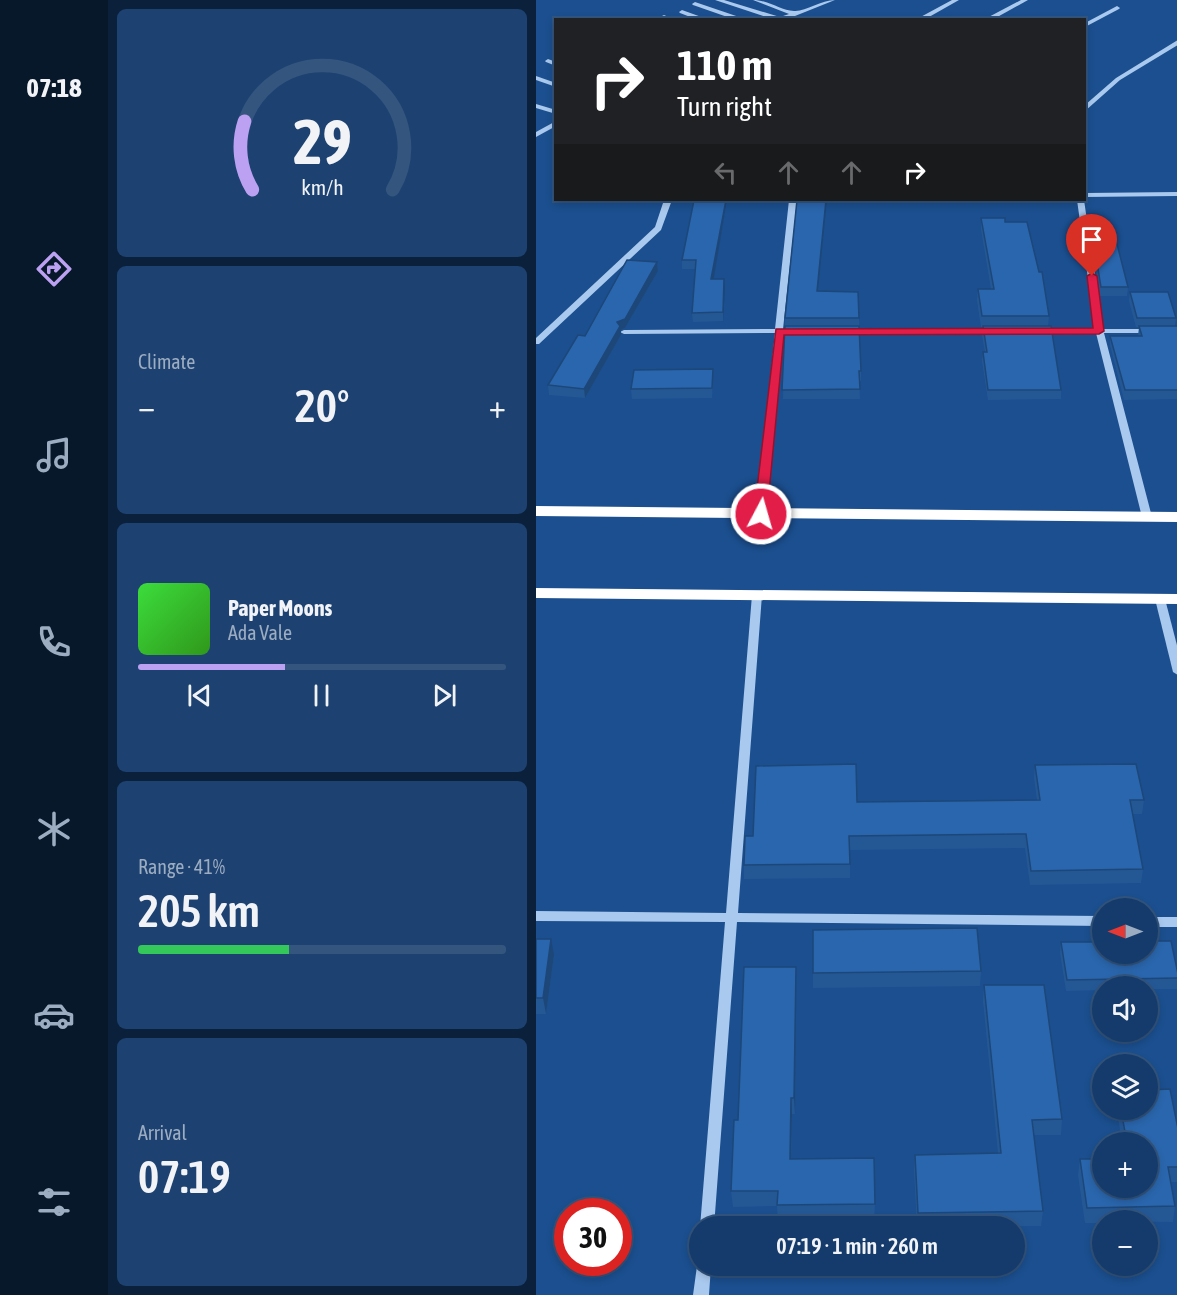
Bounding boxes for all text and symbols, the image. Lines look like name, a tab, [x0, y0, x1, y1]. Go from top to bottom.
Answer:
text: 110 m	[677, 41, 772, 89]
icon: right	[578, 42, 656, 120]
text: 07:18	[26, 72, 82, 103]
text: Turn right	[677, 91, 772, 122]
text: 29	[293, 106, 351, 177]
icon: left	[709, 156, 742, 189]
icon: ahead	[772, 156, 805, 189]
icon: ahead	[835, 156, 868, 189]
icon: right	[898, 156, 931, 189]
text: km/h	[301, 175, 343, 200]
pin	[1066, 214, 1117, 276]
icon: arrive	[1075, 223, 1108, 256]
icon: directions	[33, 248, 75, 290]
text: Climate	[138, 350, 195, 373]
text: 20°	[295, 380, 349, 432]
text: −	[138, 387, 155, 425]
text: +	[489, 387, 506, 425]
icon: music	[33, 434, 75, 476]
position arrow	[729, 482, 793, 546]
text: Paper Moons	[228, 595, 332, 621]
icon: phone	[33, 621, 75, 663]
text: Ada Vale	[228, 621, 292, 644]
icon: previous	[183, 679, 216, 712]
icon: pause	[305, 679, 338, 712]
icon: next	[428, 679, 461, 712]
icon: climate	[33, 808, 75, 850]
text: Range · 41%	[138, 855, 225, 878]
text: 205 km	[138, 885, 260, 937]
north arrow	[1092, 898, 1158, 964]
map controls	[1092, 898, 1158, 1276]
button: sound	[1092, 976, 1158, 1042]
icon: car	[33, 994, 75, 1036]
button: layers	[1092, 1054, 1158, 1120]
text: Arrival	[138, 1121, 187, 1144]
button: +	[1092, 1132, 1158, 1198]
text: 07:19	[138, 1151, 231, 1203]
icon: filters	[33, 1181, 75, 1223]
speed limit sign: 30	[554, 1198, 632, 1276]
button: −	[1092, 1210, 1158, 1276]
text: 07:19 · 1 min · 260 m	[776, 1233, 938, 1259]

